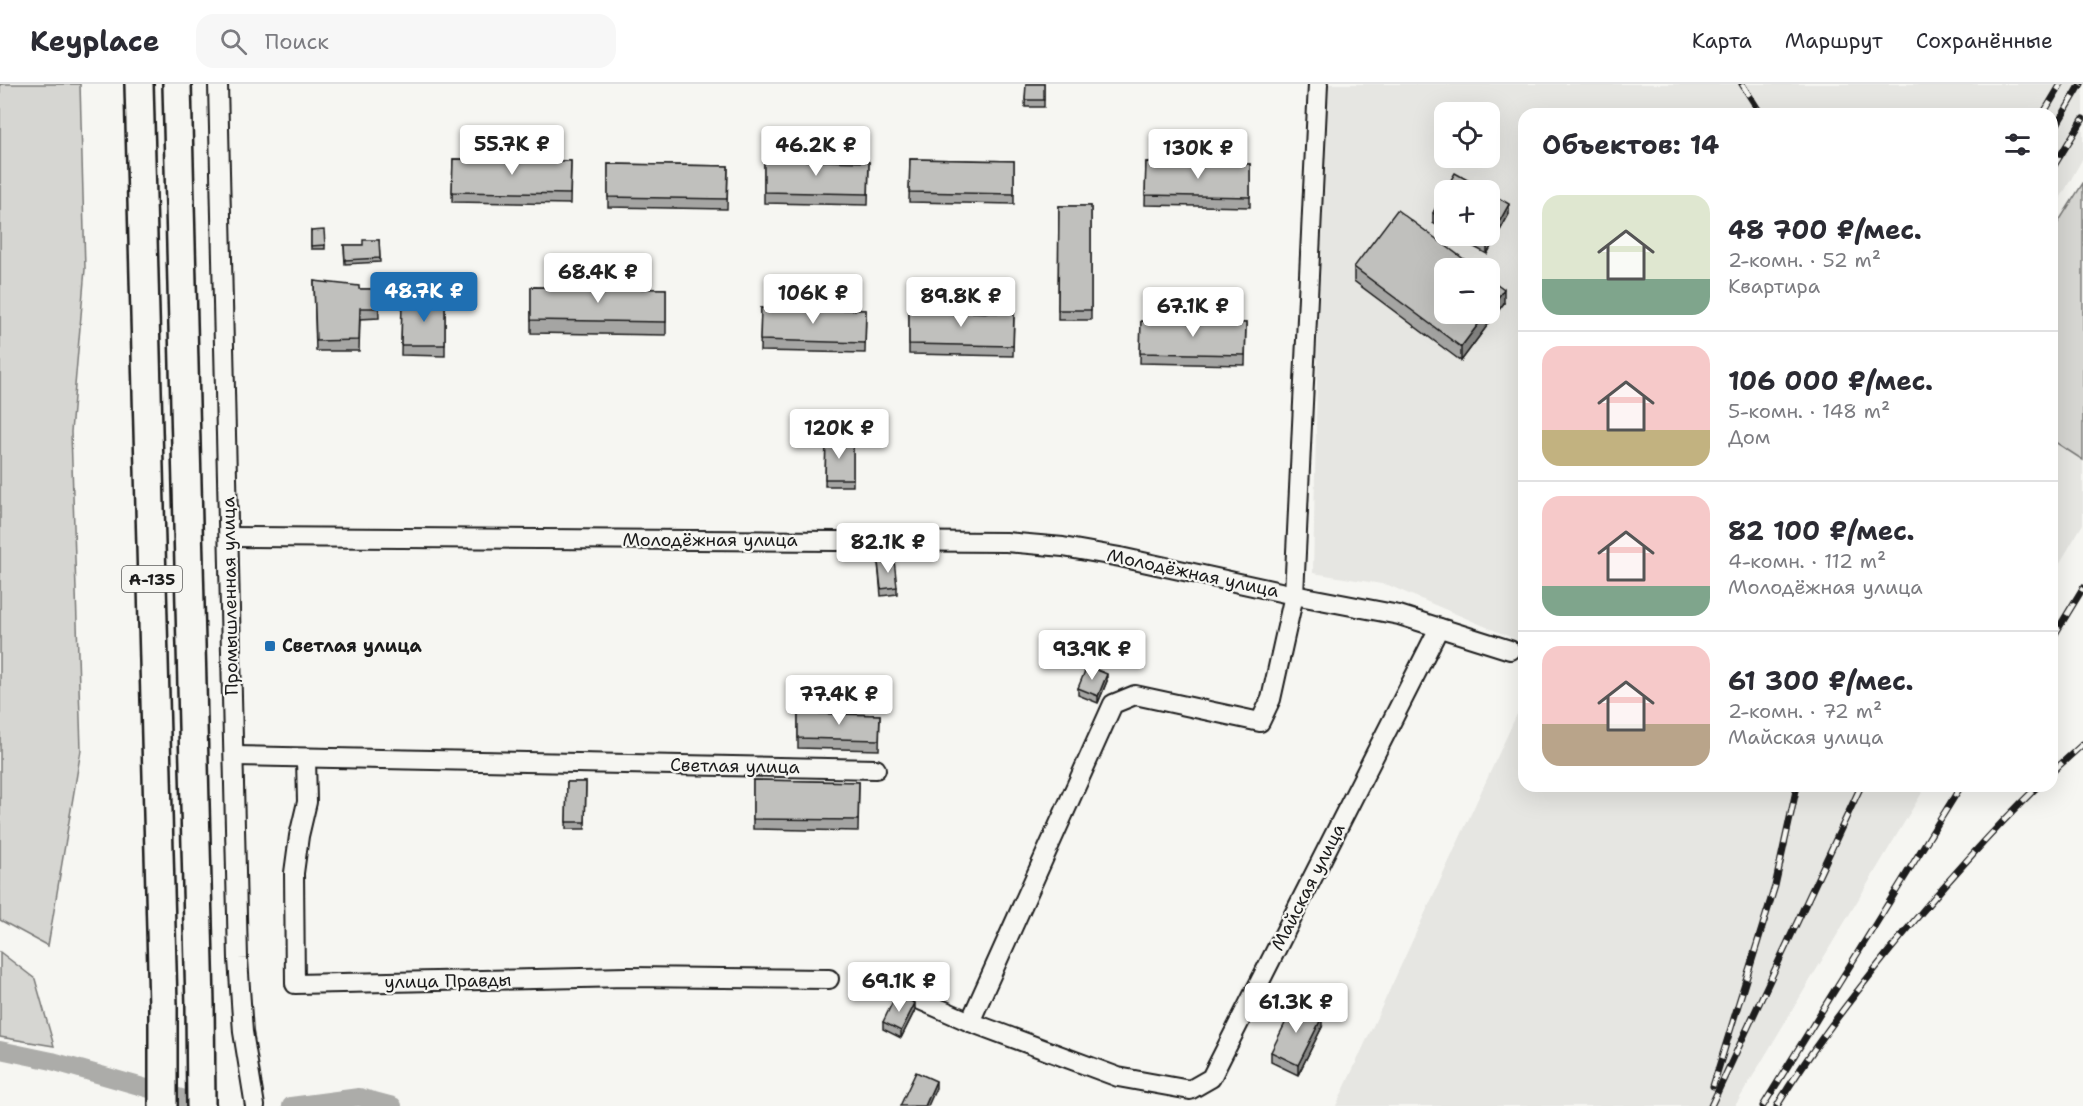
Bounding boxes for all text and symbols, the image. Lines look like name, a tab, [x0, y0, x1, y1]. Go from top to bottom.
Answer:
search box	[196, 14, 616, 68]
text: Keyplace	[30, 22, 160, 60]
icon: search	[217, 25, 250, 58]
text: Поиск	[265, 27, 329, 56]
text: Карта	[1692, 27, 1752, 55]
text: Маршрут	[1785, 27, 1883, 55]
text: Сохранённые	[1916, 27, 2053, 55]
map controls	[1434, 102, 1500, 324]
button: locate	[1434, 102, 1500, 168]
pin: 55.7K ₽	[457, 125, 567, 176]
pin: 46.2K ₽	[761, 126, 871, 177]
text: Объектов: 14	[1542, 127, 1719, 162]
icon: filters	[2001, 128, 2034, 161]
pin: 130K ₽	[1149, 129, 1247, 180]
text: 55.7K ₽	[474, 131, 550, 157]
text: 46.2K ₽	[775, 132, 857, 158]
text: 130K ₽	[1162, 135, 1234, 161]
button: +	[1434, 180, 1500, 246]
text: 48 700 ₽/мес.	[1728, 212, 1922, 247]
icon: home	[1590, 219, 1662, 291]
text: 2-комн. · 52 m²	[1728, 247, 1881, 273]
pin: 68.4K ₽	[543, 253, 653, 304]
button: −	[1434, 258, 1500, 324]
text: 68.4K ₽	[558, 259, 638, 285]
pin: 48.7K ₽	[369, 272, 479, 323]
text: Квартира	[1728, 273, 1820, 299]
pin: 106K ₽	[764, 274, 862, 325]
pin: 89.8K ₽	[906, 277, 1016, 328]
text: 48.7K ₽	[384, 278, 464, 304]
text: 106K ₽	[778, 280, 848, 306]
text: 89.8K ₽	[920, 283, 1002, 309]
pin: 67.1K ₽	[1138, 287, 1248, 338]
text: 67.1K ₽	[1157, 293, 1229, 319]
text: 106 000 ₽/мес.	[1728, 363, 1933, 398]
icon: home	[1590, 370, 1662, 442]
text: 5-комн. · 148 m²	[1728, 398, 1890, 424]
pin: 120K ₽	[790, 409, 888, 460]
text: 120K ₽	[804, 415, 874, 441]
text: Дом	[1728, 424, 1770, 450]
street label: Промышленная улица	[216, 496, 244, 696]
text: 82 100 ₽/мес.	[1728, 513, 1915, 548]
icon: home	[1590, 520, 1662, 592]
pin: 82.1K ₽	[833, 523, 943, 574]
street label: Молодёжная улица	[622, 528, 798, 552]
text: 82.1K ₽	[851, 529, 925, 555]
street label: Молодёжная улица	[1105, 543, 1281, 603]
text: 4-комн. · 112 m²	[1728, 548, 1886, 574]
road number: А-135	[122, 566, 182, 592]
text: Молодёжная улица	[1728, 574, 1923, 600]
pin: 93.9K ₽	[1037, 630, 1147, 681]
place label: Светлая улица	[282, 634, 422, 658]
text: 93.9K ₽	[1053, 636, 1131, 662]
marker: Светлая улица	[263, 639, 277, 653]
text: 61 300 ₽/мес.	[1728, 663, 1914, 698]
icon: home	[1590, 670, 1662, 742]
pin: 77.4K ₽	[784, 675, 894, 726]
text: 77.4K ₽	[800, 681, 878, 707]
text: 2-комн. · 72 m²	[1728, 698, 1882, 724]
text: Майская улица	[1728, 724, 1883, 750]
street label: Светлая улица	[670, 753, 800, 779]
street label: Майская улица	[1266, 819, 1350, 955]
pin: 69.1K ₽	[844, 962, 954, 1013]
street label: улица Правды	[384, 968, 512, 994]
text: 69.1K ₽	[862, 968, 936, 994]
pin: 61.3K ₽	[1241, 983, 1351, 1034]
text: 61.3K ₽	[1259, 989, 1333, 1015]

